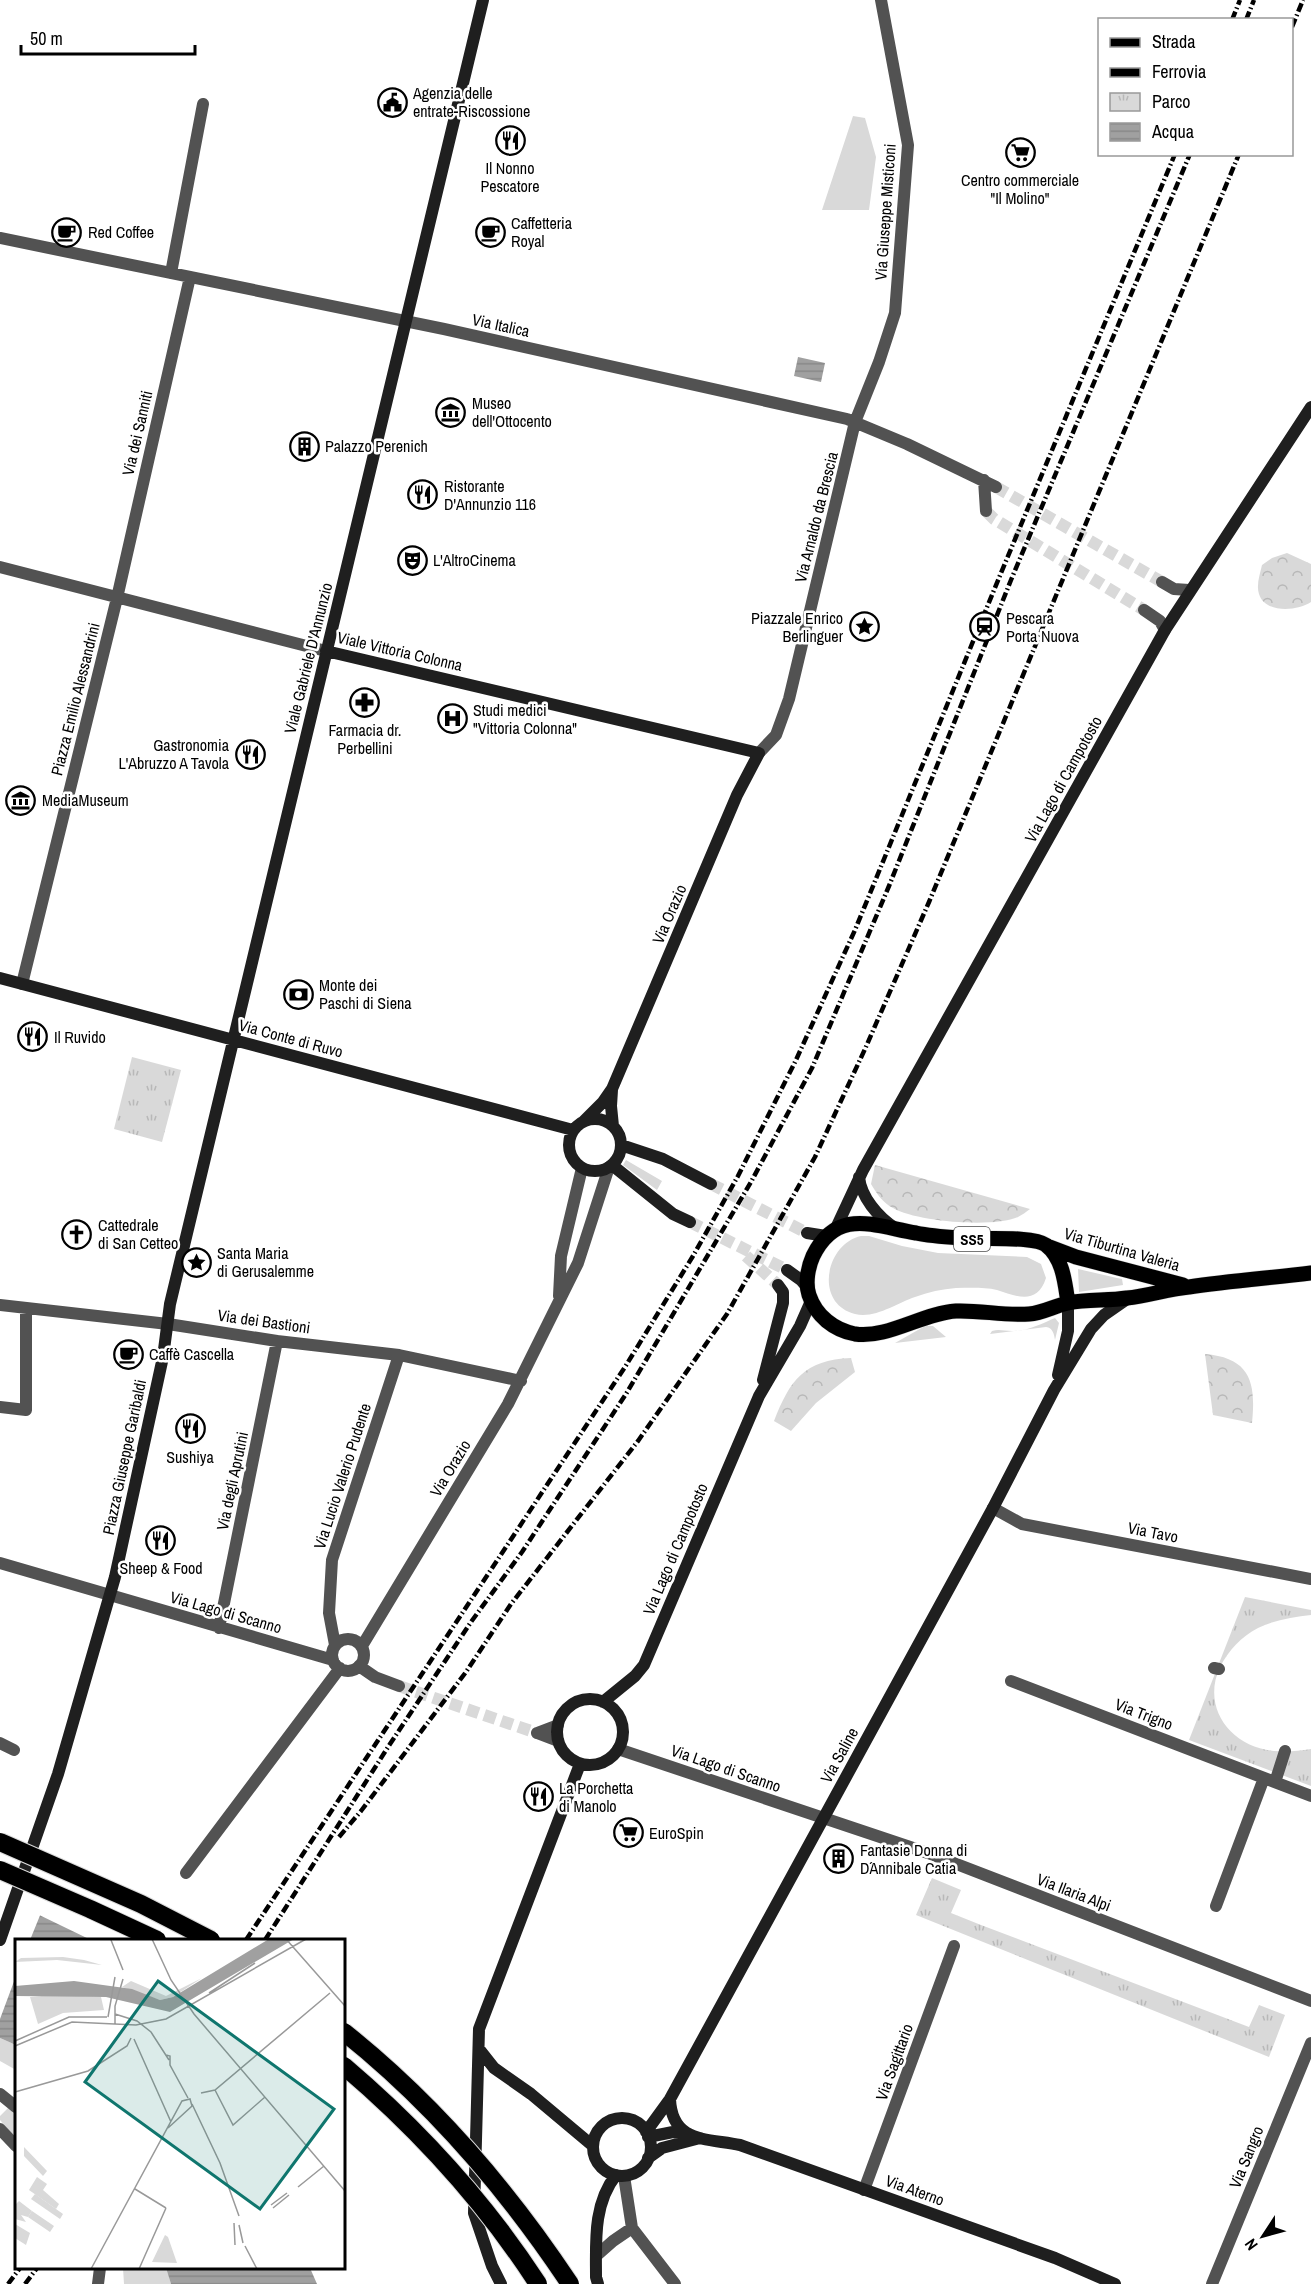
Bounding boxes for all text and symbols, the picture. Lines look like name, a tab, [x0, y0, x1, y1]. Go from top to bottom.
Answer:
scale bar	[21, 18, 195, 56]
legend	[1098, 18, 1293, 156]
text: 50 m	[30, 26, 63, 51]
text: Strada	[1152, 29, 1196, 54]
text: Ferrovia	[1152, 59, 1206, 84]
place label: Agenzia delle entrate-Riscossione	[412, 82, 530, 122]
public building icon: Agenzia delle entrate-Riscossione	[376, 86, 408, 118]
text: Parco	[1152, 89, 1191, 114]
text: Acqua	[1151, 119, 1194, 144]
restaurant icon: Il Nonno Pescatore	[494, 124, 526, 156]
supermarket icon: Centro commerciale "Il Molino"	[1004, 136, 1036, 168]
street label: Via Giuseppe Misticoni	[869, 143, 901, 281]
place label: Il Nonno Pescatore	[480, 157, 540, 197]
place label: Centro commerciale "Il Molino"	[961, 169, 1079, 209]
place label: Caffetteria Royal	[511, 212, 573, 252]
cafe icon: Red Coffee	[51, 216, 83, 248]
cafe icon: Caffetteria Royal	[474, 216, 506, 248]
place label: Red Coffee	[88, 221, 154, 243]
street label: Via Italica	[470, 308, 532, 342]
street label: Via dei Sanniti	[117, 388, 157, 478]
place label: Museo dell'Ottocento	[472, 392, 552, 432]
museum icon: Museo dell'Ottocento	[435, 396, 467, 428]
building icon: Palazzo Perenich	[288, 430, 320, 462]
place label: Palazzo Perenich	[325, 435, 428, 457]
street label: Via Arnaldo da Brescia	[789, 449, 843, 585]
place label: Ristorante D'Annunzio 116	[444, 475, 536, 515]
restaurant icon: Ristorante D'Annunzio 116	[407, 479, 439, 511]
theatre icon: L'AltroCinema	[396, 544, 428, 576]
place label: L'AltroCinema	[433, 549, 516, 571]
street label: Viale Gabriele D'Annunzio	[279, 580, 337, 736]
place label: Piazzale Enrico Berlinguer	[751, 607, 844, 647]
place label: Pescara Porta Nuova	[1006, 607, 1080, 647]
place icon: Piazzale Enrico Berlinguer	[848, 611, 880, 643]
station icon: Pescara Porta Nuova	[969, 611, 1001, 643]
street label: Piazza Emilio Alessandrini	[45, 620, 105, 778]
street label: Viale Vittoria Colonna	[335, 626, 465, 676]
pharmacy icon: Farmacia dr. Perbellini	[349, 686, 381, 718]
place label: Studi medici "Vittoria Colonna"	[473, 699, 577, 739]
hospital icon: Studi medici "Vittoria Colonna"	[436, 703, 468, 735]
street label: Via Lago di Campotosto	[1019, 712, 1107, 846]
place label: Farmacia dr. Perbellini	[328, 719, 402, 759]
place label: Gastronomia L'Abruzzo A Tavola	[119, 734, 230, 774]
restaurant icon: Gastronomia L'Abruzzo A Tavola	[234, 738, 266, 770]
museum icon: MediaMuseum	[5, 784, 37, 816]
place label: MediaMuseum	[42, 789, 129, 811]
street label: Via Orazio	[647, 881, 691, 947]
place label: Monte dei Paschi di Siena	[319, 974, 412, 1014]
bank icon: Monte dei Paschi di Siena	[282, 978, 314, 1010]
street label: Via Conte di Ruvo	[236, 1014, 346, 1062]
restaurant icon: Il Ruvido	[17, 1021, 49, 1053]
place label: Il Ruvido	[54, 1026, 106, 1048]
place label: Cattedrale di San Cetteo	[98, 1214, 178, 1254]
church icon: Cattedrale di San Cetteo	[61, 1218, 93, 1250]
street label: Via Tiburtina Valeria	[1062, 1222, 1183, 1276]
road number: SS5	[954, 1227, 990, 1251]
place label: Santa Maria di Gerusalemme	[217, 1242, 314, 1282]
place icon: Santa Maria di Gerusalemme	[180, 1246, 212, 1278]
street label: Via dei Bastioni	[216, 1304, 312, 1338]
cafe icon: Caffè Cascella	[112, 1338, 144, 1370]
place label: Caffè Cascella	[149, 1343, 235, 1365]
street label: Piazza Giuseppe Garibaldi	[97, 1377, 151, 1537]
street label: Via Lucio Valerio Pudente	[308, 1400, 376, 1552]
restaurant icon: Sushiya	[174, 1413, 206, 1445]
street label: Via degli Aprutini	[211, 1430, 253, 1532]
street label: Via Orazio	[424, 1436, 476, 1500]
place label: Sushiya	[166, 1446, 214, 1468]
street label: Via Lago di Campotosto	[637, 1480, 713, 1618]
street label: Via Tavo	[1126, 1516, 1180, 1548]
restaurant icon: Sheep & Food	[145, 1524, 177, 1556]
place label: Sheep & Food	[119, 1557, 203, 1579]
street label: Via Lago di Scanno	[168, 1586, 284, 1638]
street label: Via Trigno	[1112, 1693, 1176, 1735]
street label: Via Saline	[815, 1723, 863, 1787]
street label: Via Lago di Scanno	[668, 1739, 784, 1797]
place label: La Porchetta di Manolo	[559, 1777, 634, 1817]
restaurant icon: La Porchetta di Manolo	[522, 1781, 554, 1813]
supermarket icon: EuroSpin	[612, 1817, 644, 1849]
place label: EuroSpin	[649, 1822, 704, 1844]
place label: Fantasie Donna di D´Annibale Catia	[860, 1839, 967, 1879]
building icon: Fantasie Donna di D´Annibale Catia	[823, 1843, 855, 1875]
street label: Via Ilaria Alpi	[1034, 1868, 1114, 1916]
inset map	[15, 1939, 345, 2269]
street label: Via Sagittario	[870, 2021, 918, 2103]
street label: Via Sangro	[1224, 2123, 1268, 2191]
street label: Via Aterno	[883, 2169, 947, 2211]
north arrow	[1233, 2206, 1293, 2266]
text: N	[1239, 2235, 1263, 2255]

